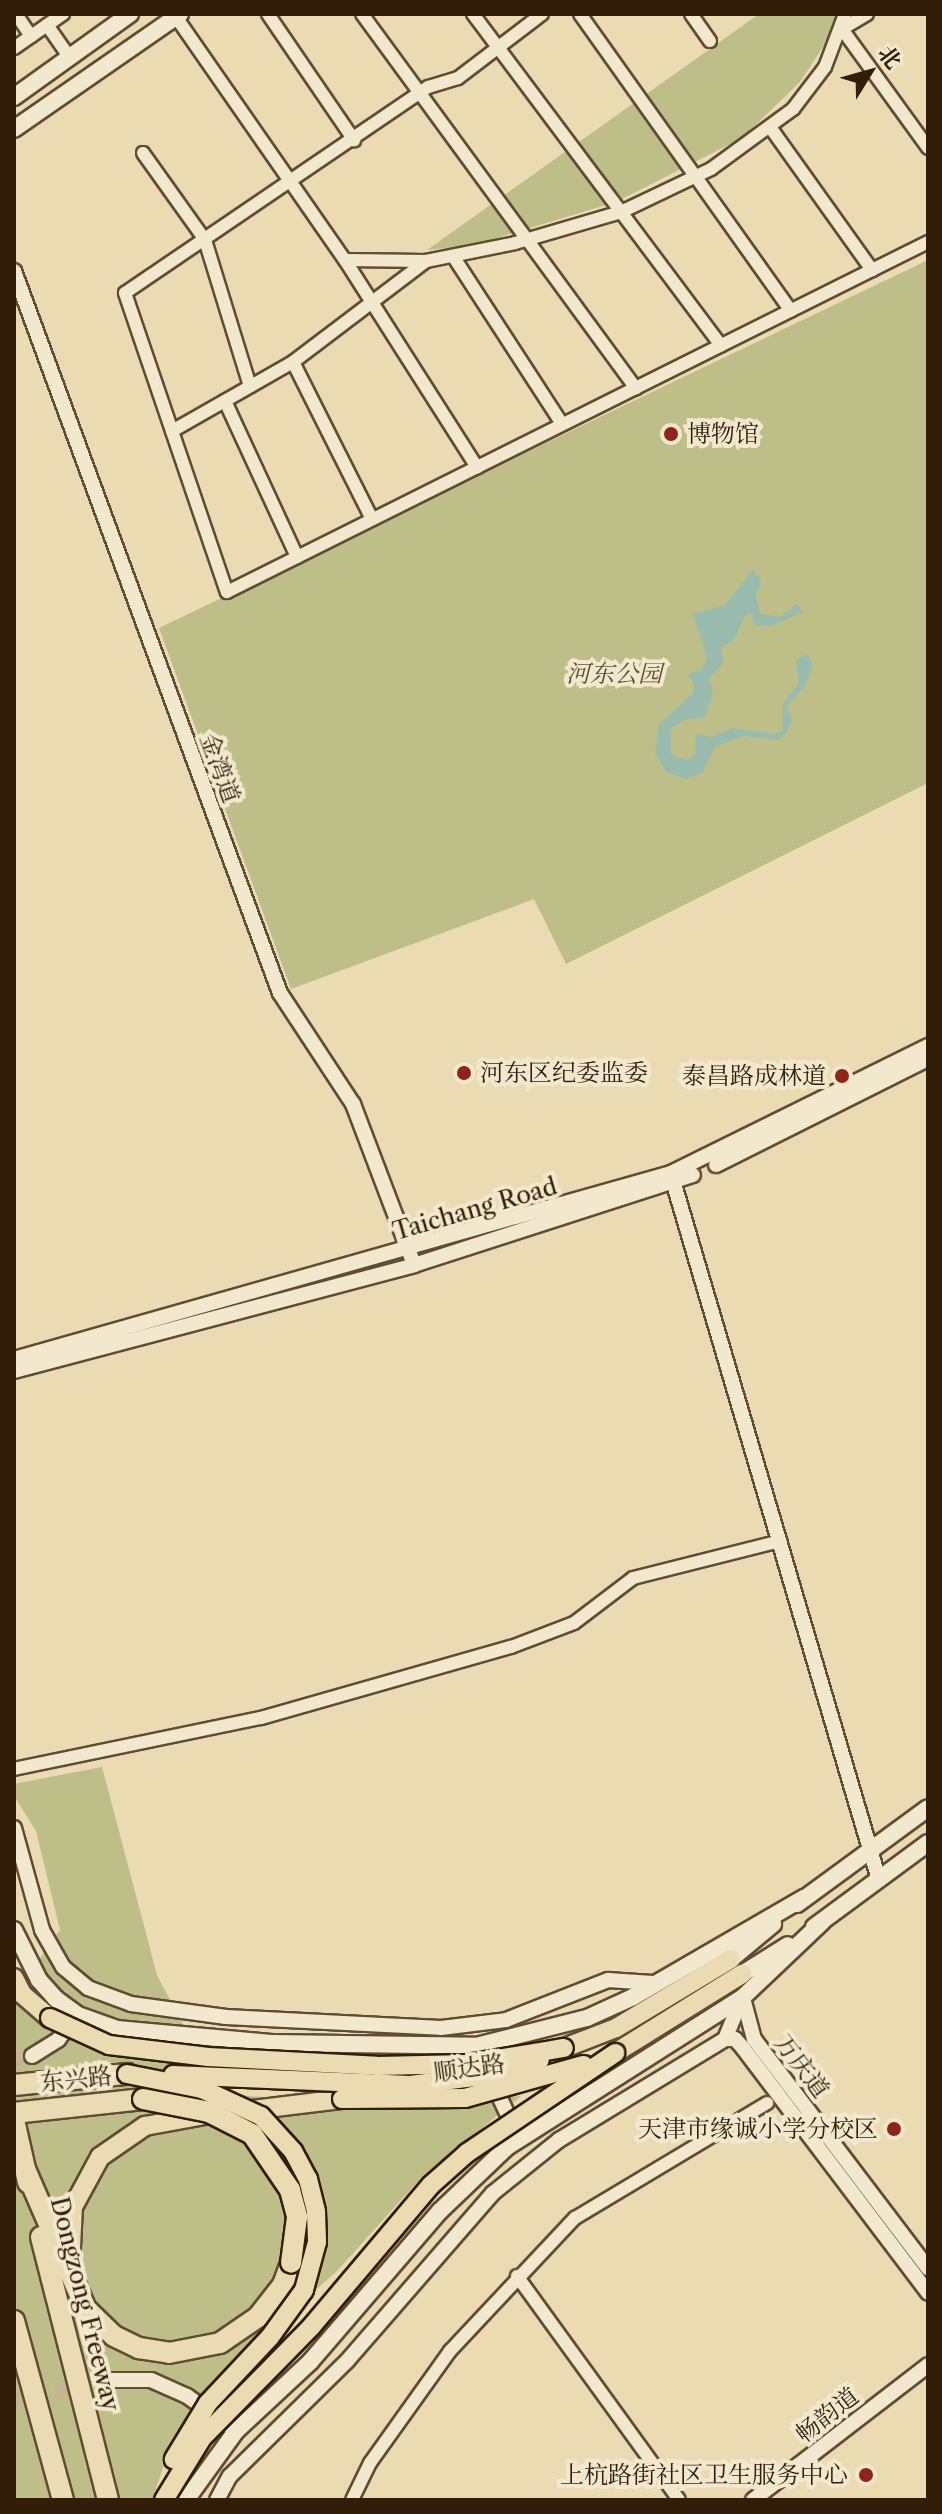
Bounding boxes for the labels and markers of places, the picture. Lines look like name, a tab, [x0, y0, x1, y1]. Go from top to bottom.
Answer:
place label: 博物馆	[687, 420, 759, 448]
marker: 博物馆	[662, 425, 680, 443]
place label: 河东区纪委监委	[480, 1059, 648, 1087]
place label: 泰昌路成林道	[682, 1062, 826, 1090]
marker: 河东区纪委监委	[455, 1064, 473, 1082]
marker: 泰昌路成林道	[833, 1067, 851, 1085]
place label: 天津市缘诚小学分校区	[638, 2115, 878, 2143]
marker: 天津市缘诚小学分校区	[885, 2120, 903, 2138]
place label: 上杭路街社区卫生服务中心	[560, 2461, 848, 2489]
marker: 上杭路街社区卫生服务中心	[855, 2464, 877, 2486]

